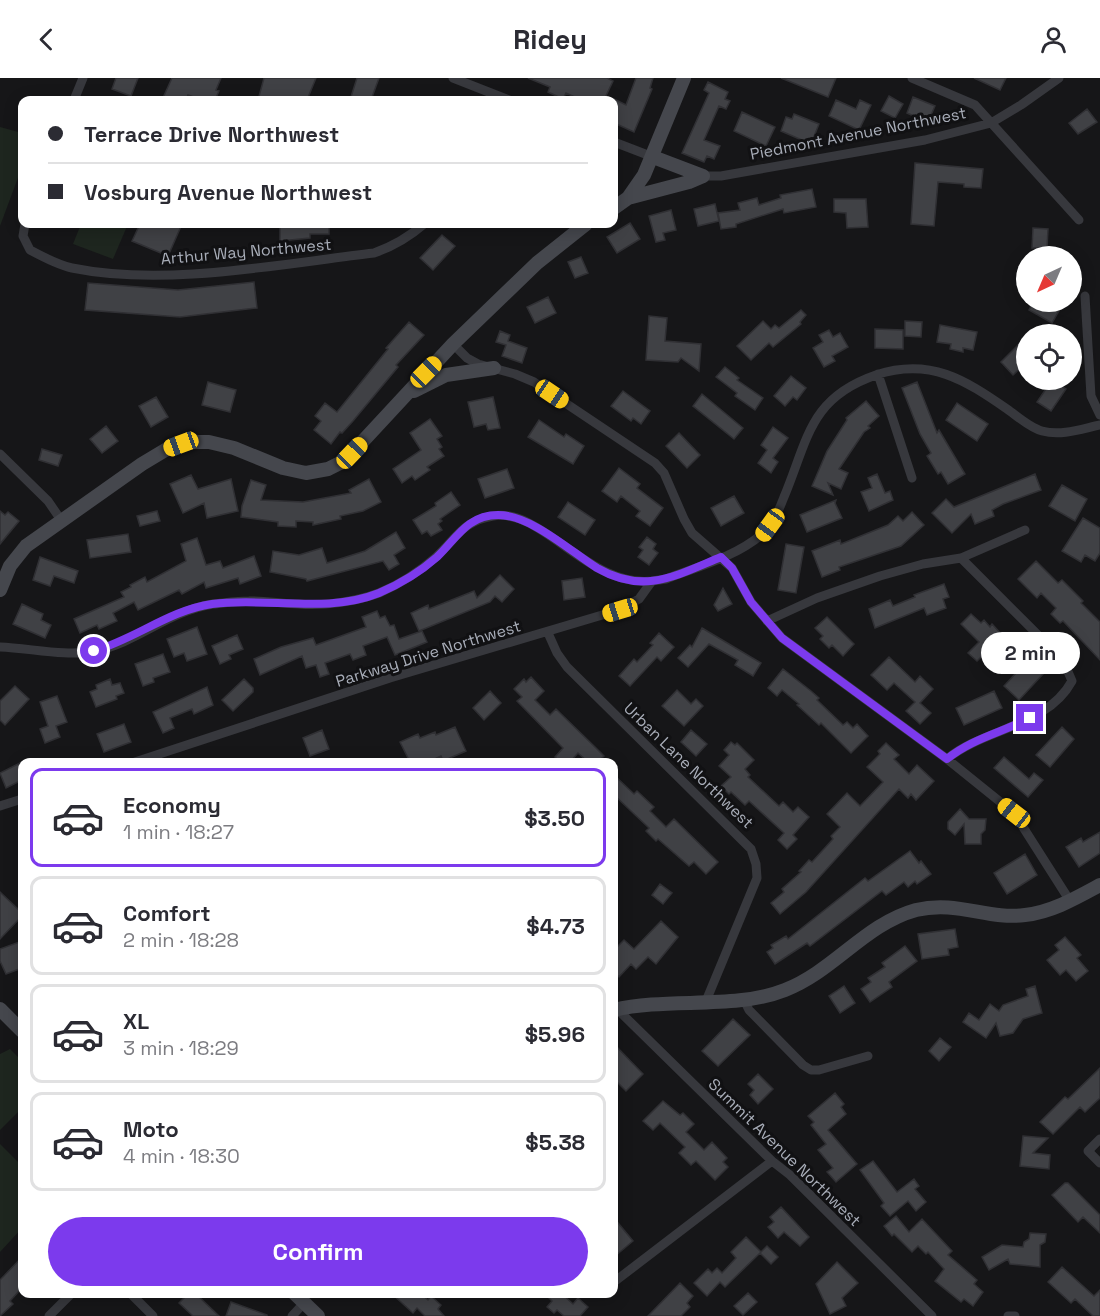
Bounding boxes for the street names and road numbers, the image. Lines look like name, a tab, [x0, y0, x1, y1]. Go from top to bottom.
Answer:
street label: Piedmont Avenue Northwest	[748, 102, 968, 165]
street label: Arthur Way Northwest	[160, 234, 332, 269]
street label: Parkway Drive Northwest	[333, 615, 523, 692]
street label: Urban Lane Northwest	[619, 698, 758, 833]
street label: Summit Avenue Northwest	[704, 1074, 865, 1231]

